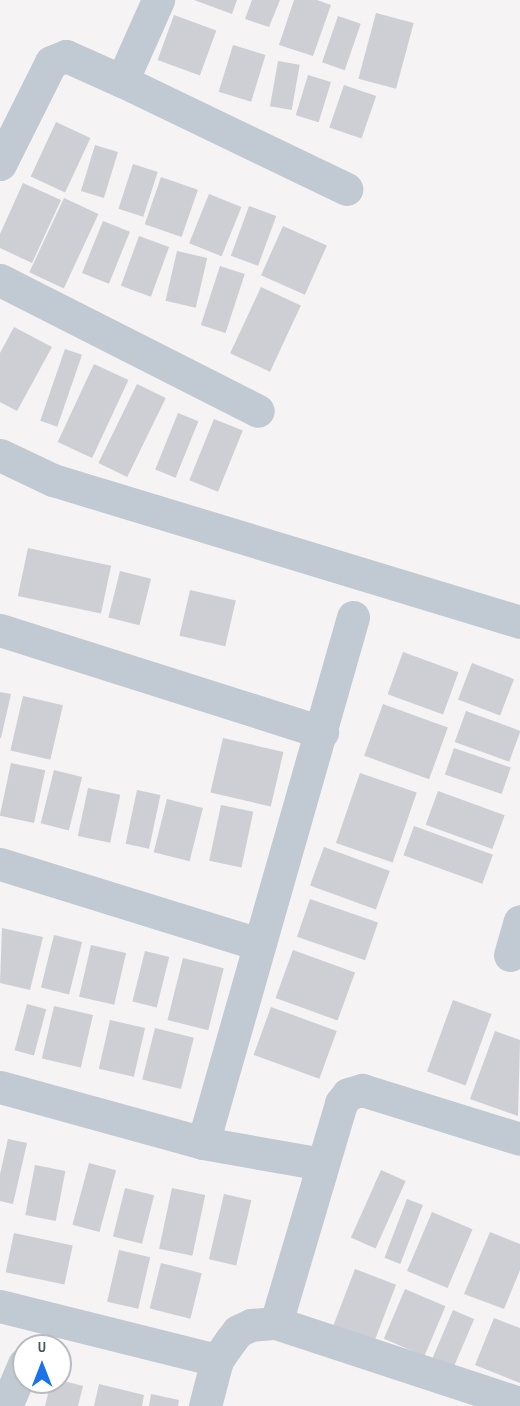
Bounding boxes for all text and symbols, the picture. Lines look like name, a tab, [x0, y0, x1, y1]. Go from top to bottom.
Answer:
north arrow	[12, 1334, 72, 1394]
text: U	[38, 1338, 46, 1357]

